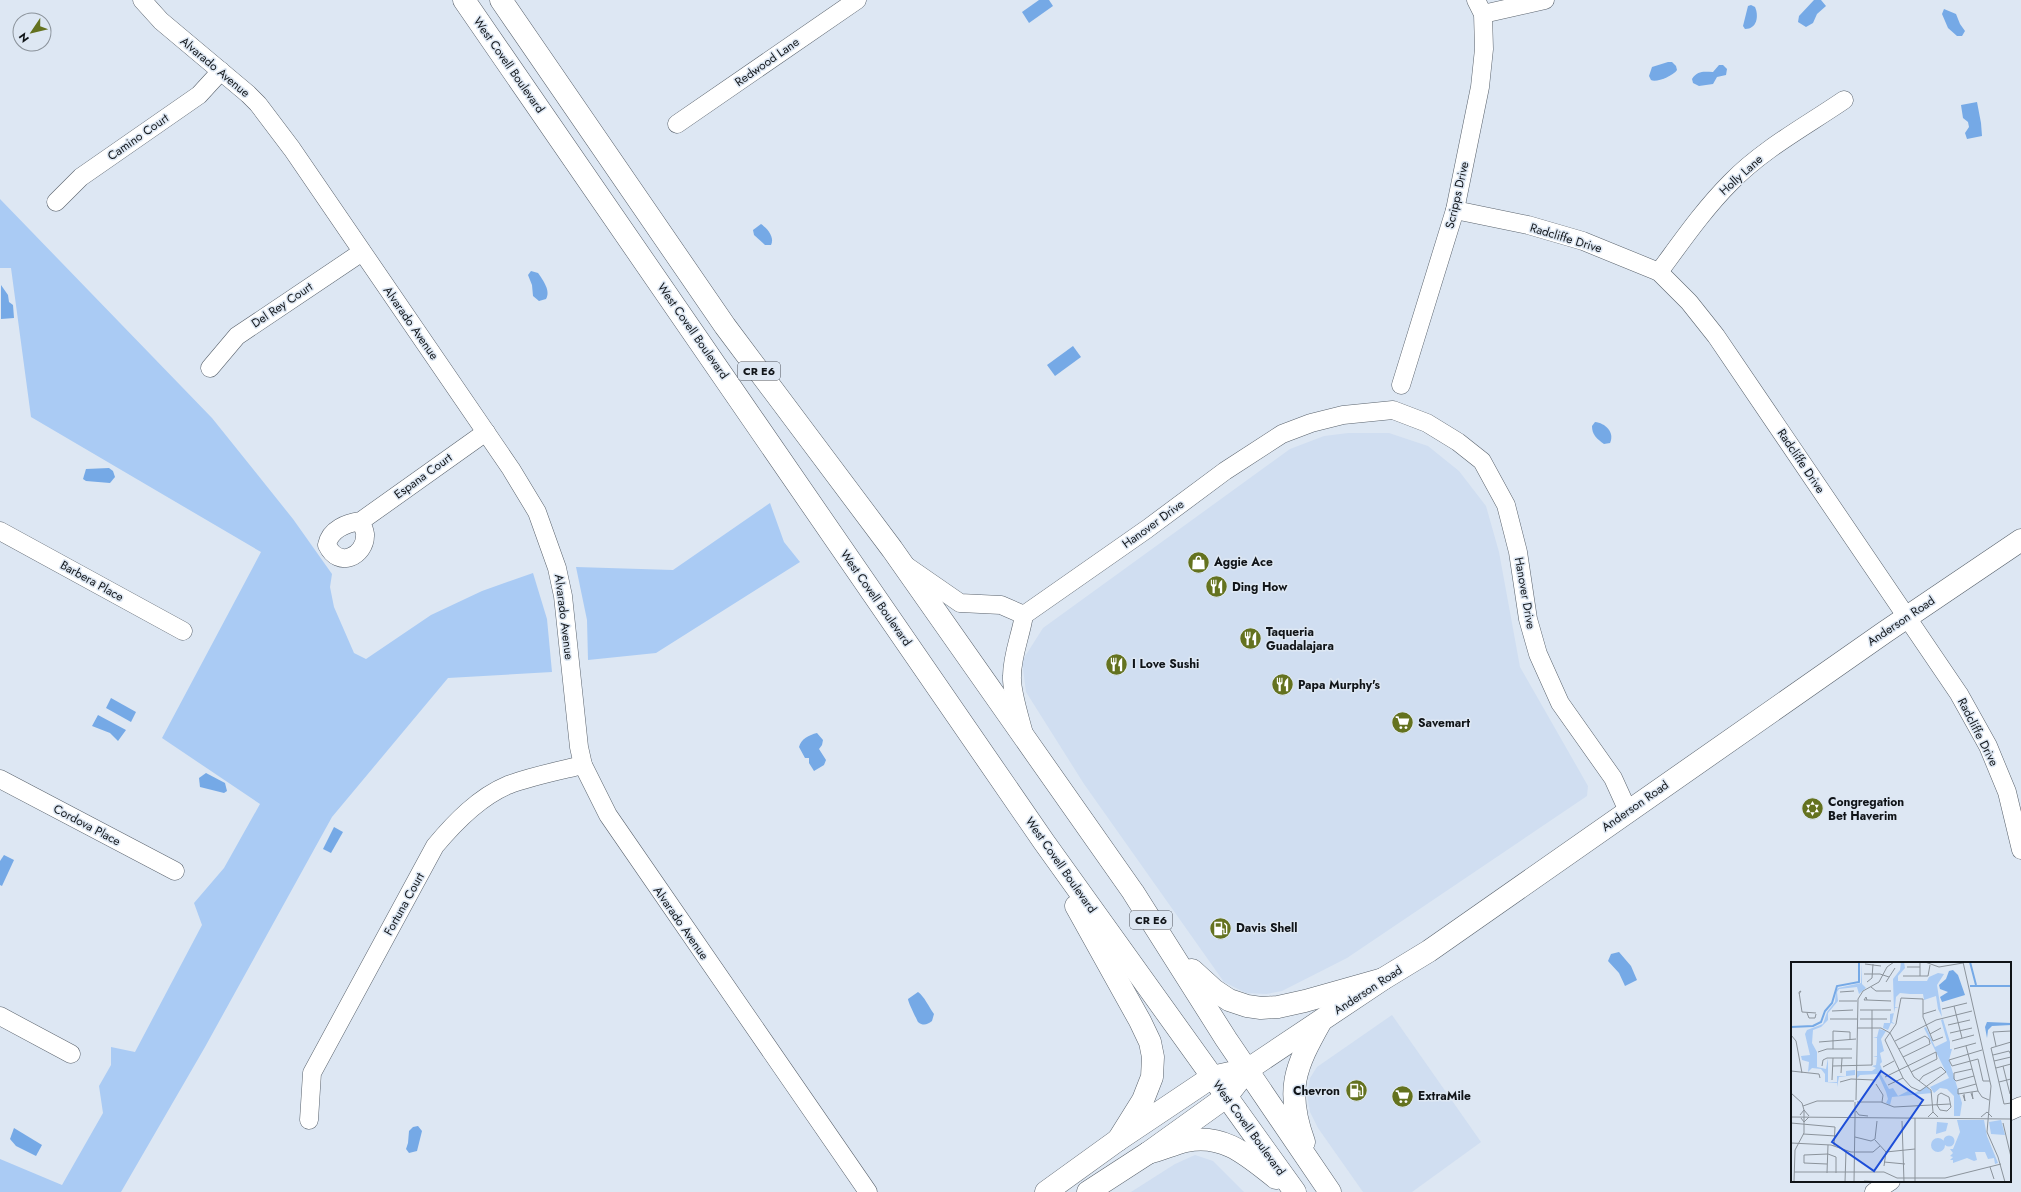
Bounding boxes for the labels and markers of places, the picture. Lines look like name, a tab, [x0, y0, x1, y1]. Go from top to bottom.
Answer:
shop icon: Aggie Ace	[1186, 549, 1212, 575]
place label: Aggie Ace	[1213, 553, 1273, 571]
restaurant icon: Ding How	[1204, 574, 1230, 600]
place label: Ding How	[1232, 578, 1288, 596]
place label: Taqueria Guadalajara	[1266, 623, 1334, 655]
restaurant icon: Taqueria Guadalajara	[1238, 626, 1264, 652]
restaurant icon: I Love Sushi	[1103, 651, 1129, 677]
place label: I Love Sushi	[1132, 655, 1199, 673]
restaurant icon: Papa Murphy's	[1270, 672, 1296, 698]
place label: Papa Murphy's	[1298, 676, 1380, 694]
supermarket icon: Savemart	[1390, 710, 1416, 736]
place label: Savemart	[1418, 714, 1470, 732]
place label: Congregation Bet Haverim	[1828, 793, 1904, 825]
synagogue icon: Congregation Bet Haverim	[1800, 796, 1826, 822]
fuel station icon: Davis Shell	[1208, 915, 1234, 941]
place label: Davis Shell	[1236, 919, 1298, 937]
fuel station icon: Chevron	[1343, 1078, 1369, 1104]
place label: Chevron	[1293, 1082, 1340, 1100]
supermarket icon: ExtraMile	[1389, 1083, 1415, 1109]
place label: ExtraMile	[1418, 1087, 1471, 1105]

